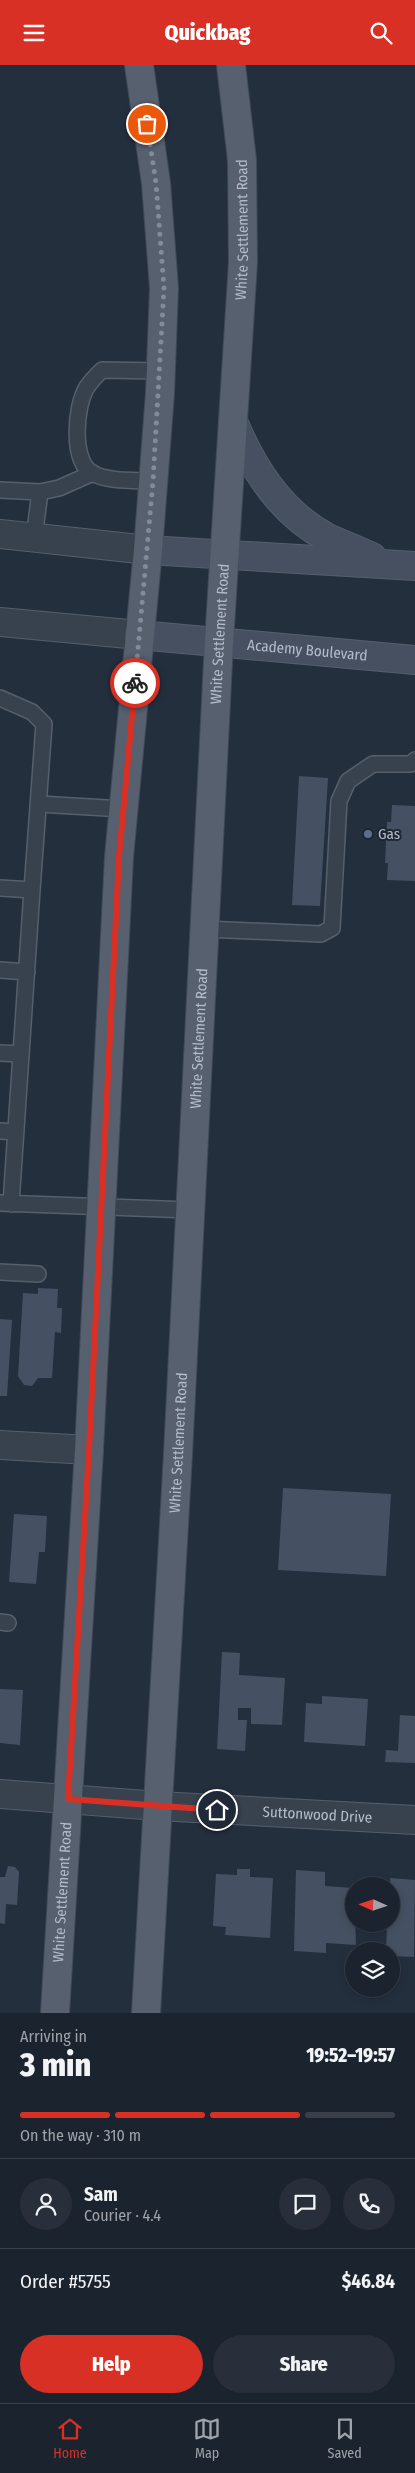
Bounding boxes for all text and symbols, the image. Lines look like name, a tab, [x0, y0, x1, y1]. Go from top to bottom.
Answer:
icon: menu	[20, 19, 48, 47]
text: Quickbag	[165, 19, 250, 46]
icon: search	[367, 19, 395, 47]
pin	[126, 103, 168, 145]
icon: bag	[133, 110, 161, 138]
street label: White Settlement Road	[232, 159, 252, 301]
street label: White Settlement Road	[207, 563, 233, 705]
street label: Academy Boulevard	[246, 636, 368, 665]
courier	[110, 658, 160, 708]
icon: bike	[121, 669, 149, 697]
place label: Gas	[378, 825, 400, 843]
marker: Gas	[362, 828, 374, 840]
street label: White Settlement Road	[186, 968, 212, 1109]
street label: White Settlement Road	[166, 1372, 191, 1514]
pin	[196, 1789, 238, 1831]
icon: home	[203, 1796, 231, 1824]
street label: Suttonwood Drive	[262, 1803, 373, 1827]
street label: White Settlement Road	[49, 1821, 76, 1963]
north arrow	[345, 1877, 400, 1933]
map controls	[345, 1877, 400, 1997]
button: layers	[345, 1942, 400, 1997]
text: Arriving in	[20, 2027, 87, 2046]
text: 19:52–19:57	[306, 2044, 395, 2067]
text: 3 min	[20, 2046, 91, 2084]
text: On the way · 310 m	[20, 2126, 141, 2145]
button: person	[20, 2178, 72, 2230]
button: chat	[279, 2178, 331, 2230]
button: phone	[343, 2178, 395, 2230]
text: Sam	[84, 2183, 118, 2206]
text: Courier · 4.4	[84, 2206, 161, 2225]
text: Order #5755	[20, 2270, 111, 2293]
text: $46.84	[342, 2270, 395, 2293]
button: Help	[20, 2335, 203, 2393]
button: Share	[213, 2335, 395, 2393]
tab: Home	[53, 2415, 87, 2462]
tab: Map	[193, 2415, 221, 2462]
tab: Saved	[328, 2415, 362, 2462]

